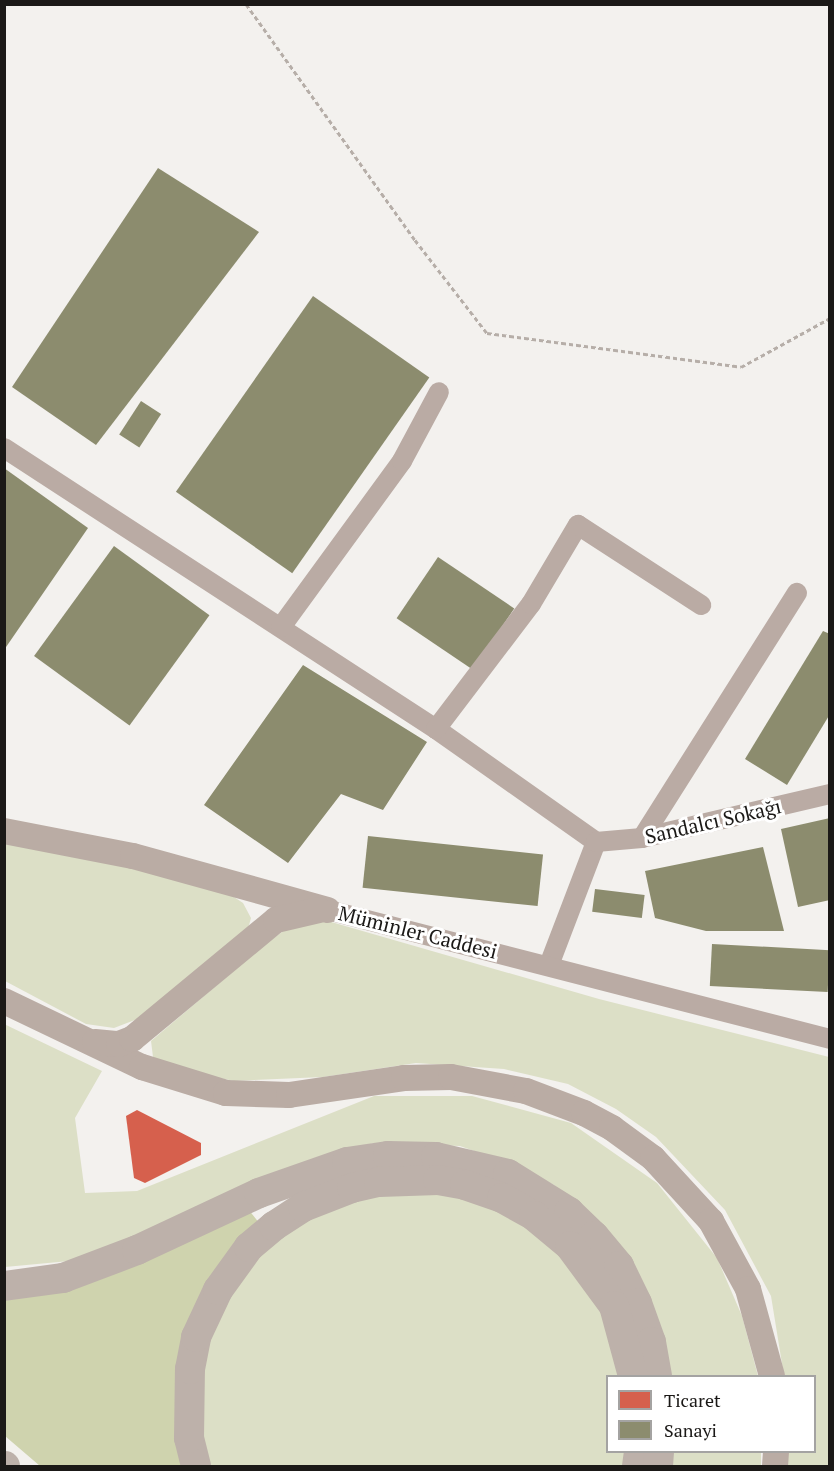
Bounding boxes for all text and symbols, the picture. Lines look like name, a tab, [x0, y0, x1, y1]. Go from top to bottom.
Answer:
street label: Sandalcı Sokağı	[643, 794, 783, 848]
street label: Müminler Caddesi	[336, 901, 500, 963]
legend	[606, 1375, 816, 1453]
text: Ticaret	[664, 1388, 721, 1412]
text: Sanayi	[664, 1418, 717, 1442]

